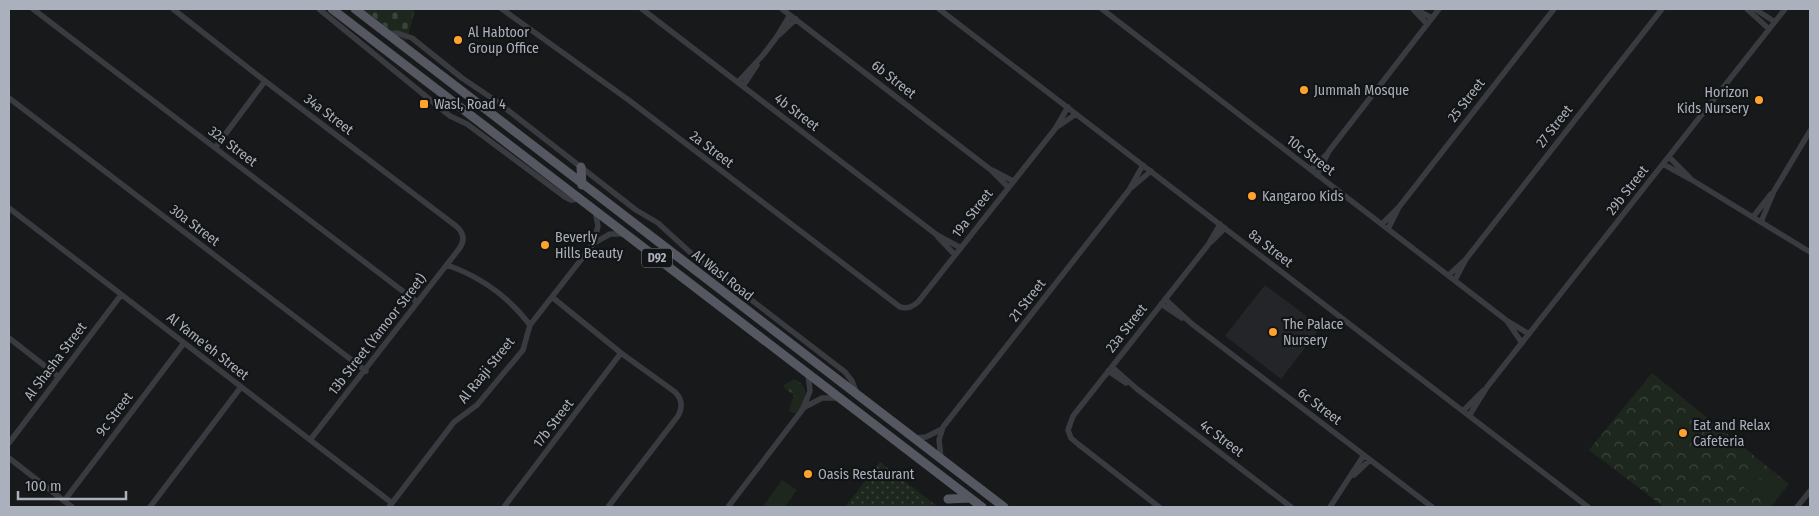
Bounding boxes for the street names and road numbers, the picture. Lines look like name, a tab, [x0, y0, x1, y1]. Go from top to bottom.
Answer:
street label: 6b Street	[868, 57, 920, 102]
street label: 25 Street	[1444, 75, 1489, 125]
street label: 34a Street	[301, 90, 357, 139]
street label: 4b Street	[771, 90, 823, 135]
street label: 27 Street	[1532, 101, 1577, 151]
street label: 32a Street	[205, 123, 261, 171]
street label: 2a Street	[686, 127, 737, 172]
street label: 10c Street	[1283, 132, 1339, 179]
street label: 29b Street	[1603, 162, 1652, 218]
street label: 19a Street	[948, 185, 997, 241]
street label: 30a Street	[166, 201, 223, 250]
street label: 8a Street	[1245, 226, 1297, 271]
street label: Al Wasl Road	[689, 246, 757, 305]
road number: D92	[642, 248, 672, 268]
street label: 13b Street (Yamoor Street)	[325, 270, 430, 398]
street label: 21 Street	[1006, 275, 1049, 325]
street label: 23a Street	[1102, 300, 1151, 356]
street label: Al Yame'eh Street	[163, 309, 252, 384]
street label: Al Shasha Street	[21, 319, 91, 404]
street label: Al Raaji Street	[455, 334, 518, 407]
street label: 6c Street	[1294, 384, 1345, 429]
street label: 9c Street	[92, 389, 137, 440]
street label: 17b Street	[530, 395, 577, 451]
street label: 4c Street	[1196, 416, 1247, 461]

